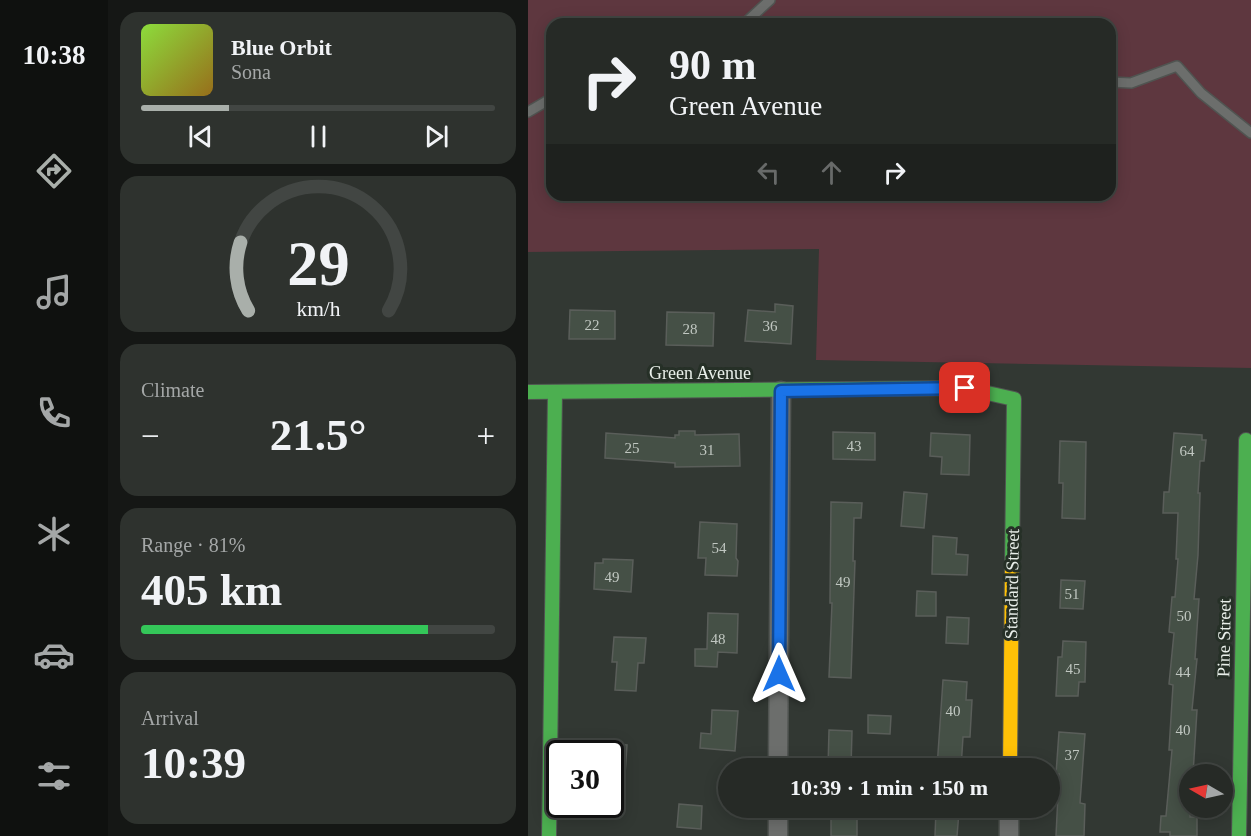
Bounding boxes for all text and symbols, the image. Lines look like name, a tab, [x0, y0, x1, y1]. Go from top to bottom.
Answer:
text: Blue Orbit	[231, 35, 332, 60]
text: 10:38	[23, 40, 86, 70]
icon: right	[570, 42, 648, 120]
text: 90 m	[669, 42, 757, 88]
text: Sona	[231, 61, 271, 83]
text: Green Avenue	[669, 91, 822, 121]
icon: previous	[184, 120, 217, 153]
icon: pause	[302, 120, 335, 153]
icon: next	[420, 120, 453, 153]
icon: directions	[33, 150, 75, 192]
icon: left	[752, 156, 785, 189]
icon: ahead	[815, 156, 848, 189]
icon: right	[878, 156, 911, 189]
text: 29	[287, 229, 349, 298]
icon: music	[33, 271, 75, 313]
text: km/h	[296, 297, 340, 321]
house number: 22	[585, 317, 600, 333]
house number: 36	[763, 318, 778, 334]
house number: 28	[683, 321, 698, 337]
pin	[939, 362, 990, 413]
street label: Green Avenue	[649, 363, 751, 383]
icon: arrive	[948, 371, 981, 404]
text: Climate	[141, 379, 204, 401]
icon: phone	[33, 392, 75, 434]
text: 21.5°	[270, 410, 366, 460]
text: −	[141, 418, 160, 454]
text: +	[476, 418, 495, 454]
house number: 43	[847, 438, 862, 454]
house number: 25	[625, 440, 640, 456]
house number: 31	[700, 442, 715, 458]
house number: 64	[1180, 443, 1195, 459]
icon: climate	[33, 513, 75, 555]
street label: Standard Street	[1001, 529, 1023, 639]
text: Range · 81%	[141, 534, 245, 556]
house number: 54	[712, 540, 727, 556]
text: 405 km	[141, 565, 282, 615]
house number: 49	[605, 569, 620, 585]
house number: 49	[836, 574, 851, 590]
house number: 51	[1065, 586, 1080, 602]
street label: Pine Street	[1213, 599, 1235, 677]
house number: 50	[1177, 608, 1192, 624]
house number: 48	[711, 631, 726, 647]
icon: car	[33, 634, 75, 676]
position arrow	[747, 642, 811, 706]
house number: 45	[1066, 661, 1081, 677]
house number: 44	[1176, 664, 1191, 680]
house number: 40	[946, 703, 961, 719]
text: Arrival	[141, 707, 199, 729]
house number: 40	[1176, 722, 1191, 738]
text: 10:39	[141, 738, 246, 788]
speed limit sign: 30	[546, 740, 624, 818]
house number: 37	[1065, 747, 1080, 763]
icon: filters	[33, 755, 75, 797]
north arrow	[1179, 764, 1233, 818]
map controls	[1179, 764, 1233, 818]
text: 10:39 · 1 min · 150 m	[790, 775, 988, 800]

